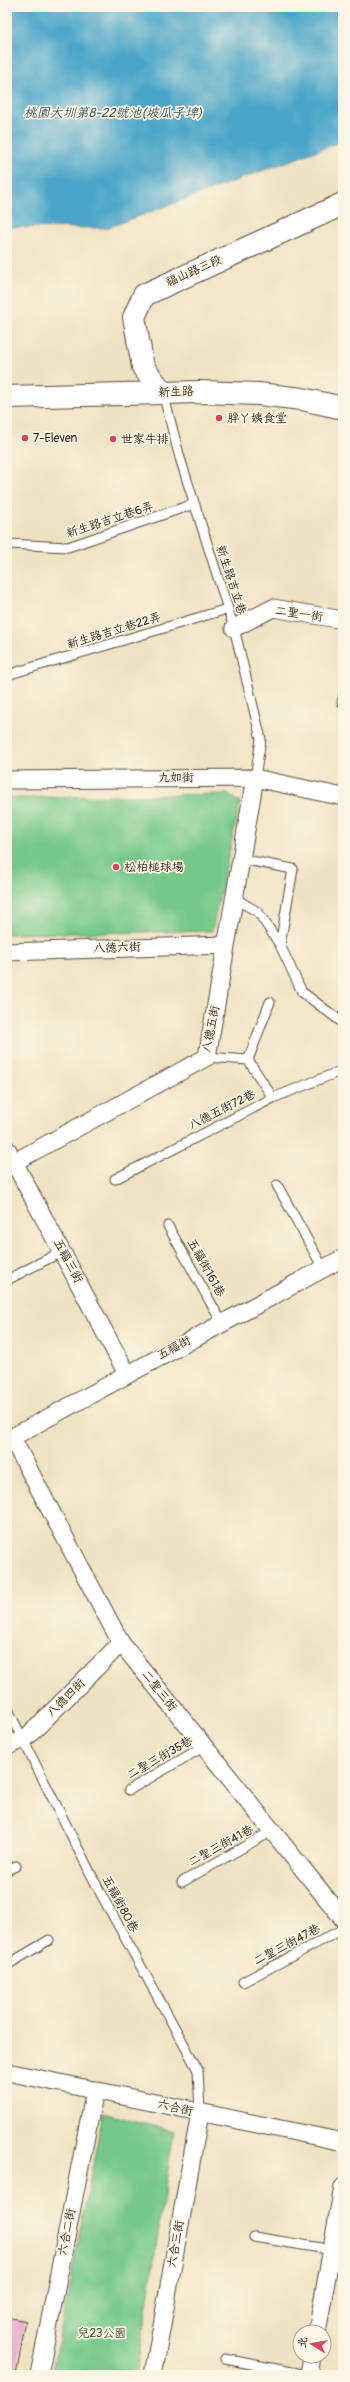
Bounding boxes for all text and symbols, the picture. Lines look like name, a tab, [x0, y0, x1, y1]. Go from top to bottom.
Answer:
water label: 桃園大圳第8-22號池(坡瓜子埤)	[24, 105, 203, 121]
street label: 福山路三段	[164, 252, 224, 290]
street label: 新生路	[158, 384, 194, 400]
place label: 胖ㄚ姨食堂	[227, 411, 287, 426]
marker: 胖ㄚ姨食堂	[214, 413, 224, 423]
place label: 7-Eleven	[33, 431, 78, 446]
place label: 世家牛排	[121, 432, 169, 447]
marker: 7-Eleven	[20, 433, 30, 443]
marker: 世家牛排	[108, 434, 118, 444]
street label: 新生路吉立巷6弄	[64, 499, 156, 541]
street label: 新生路吉立巷	[213, 543, 249, 617]
street label: 二聖一街	[274, 603, 324, 625]
street label: 新生路吉立巷22弄	[65, 610, 163, 652]
street label: 九如街	[158, 770, 194, 786]
place label: 松柏槌球場	[124, 860, 184, 875]
marker: 松柏槌球場	[111, 862, 121, 872]
street label: 八德六街	[93, 940, 141, 956]
street label: 八德五街	[199, 1004, 223, 1054]
street label: 八德五街72巷	[186, 1087, 258, 1133]
street label: 五福三街	[50, 1236, 86, 1286]
street label: 五福街161巷	[184, 1236, 228, 1300]
street label: 五福街	[155, 1333, 193, 1363]
street label: 二聖三街	[138, 1667, 180, 1715]
street label: 八德四街	[44, 1676, 88, 1720]
street label: 二聖三街35巷	[125, 1733, 195, 1783]
street label: 二聖三街41巷	[186, 1822, 256, 1870]
street label: 五福街80巷	[99, 1873, 141, 1935]
street label: 二聖三街47巷	[251, 1921, 323, 1969]
street label: 六合街	[156, 2097, 194, 2119]
street label: 六合二街	[55, 2207, 79, 2257]
street label: 六合三街	[164, 2219, 188, 2269]
north arrow	[292, 2324, 332, 2364]
park label: 兒23公園	[77, 2326, 127, 2341]
text: 北	[295, 2336, 310, 2349]

